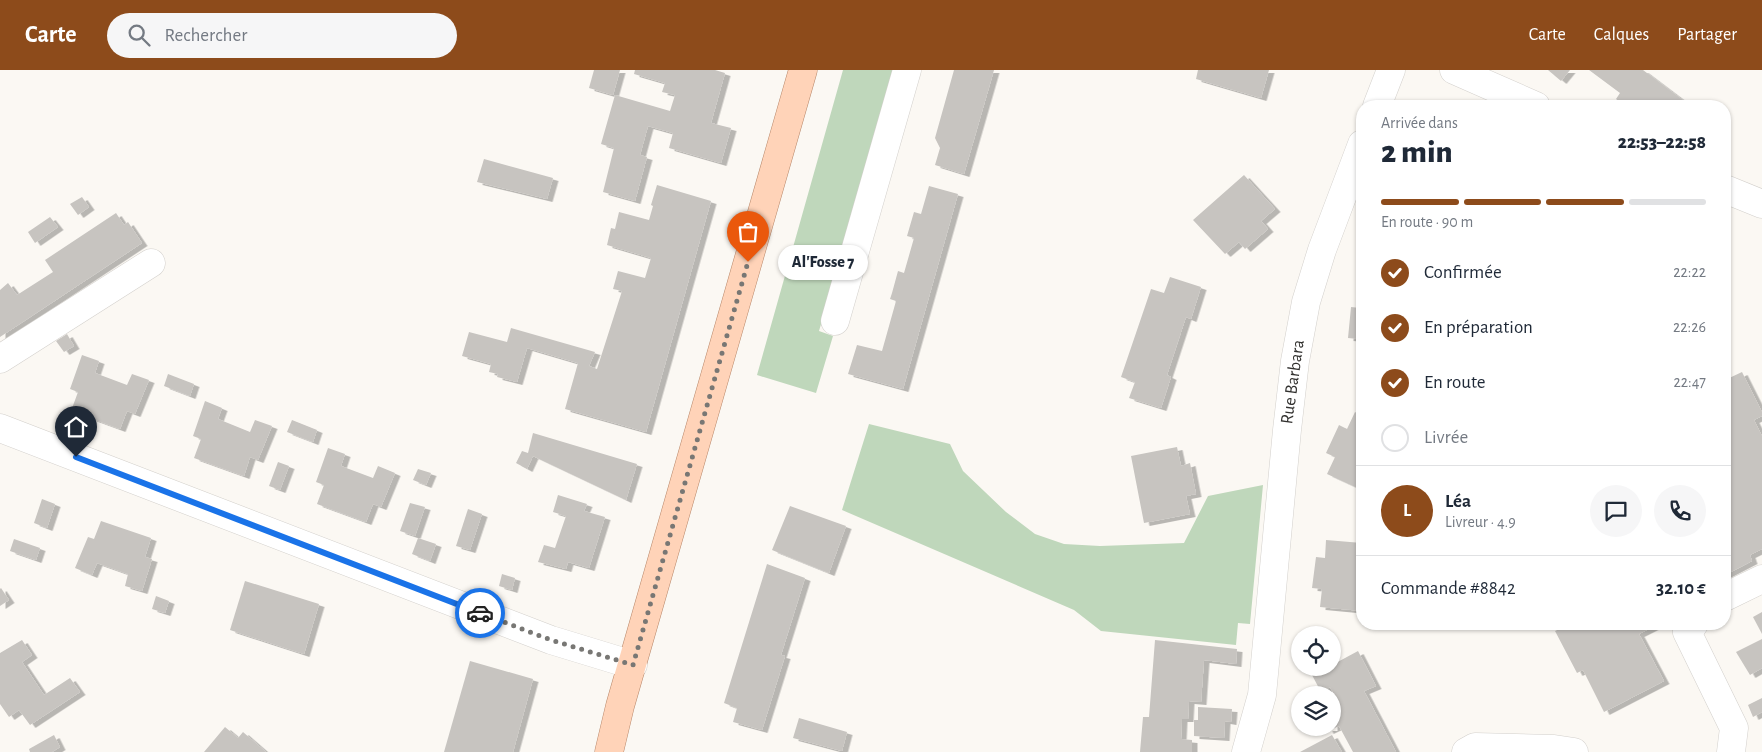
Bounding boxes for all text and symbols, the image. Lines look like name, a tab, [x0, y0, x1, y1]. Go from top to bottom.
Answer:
search box	[107, 13, 457, 58]
icon: search	[125, 21, 153, 49]
text: Carte	[25, 23, 77, 47]
text: Rechercher	[165, 26, 247, 45]
text: Carte	[1529, 26, 1566, 44]
text: Calques	[1594, 26, 1649, 44]
text: Partager	[1677, 26, 1737, 44]
text: Arrivée dans	[1381, 115, 1458, 131]
text: 22:53–22:58	[1618, 133, 1706, 152]
text: 2 min	[1381, 136, 1453, 168]
pin	[727, 211, 769, 262]
text: En route · 90 m	[1381, 214, 1473, 230]
icon: bag	[734, 218, 762, 246]
callout: Al'Fosse 7	[778, 244, 868, 280]
text: Al'Fosse 7	[792, 254, 854, 270]
icon: check	[1381, 259, 1409, 287]
text: Confirmée	[1424, 263, 1502, 282]
text: 22:22	[1673, 264, 1706, 280]
icon: check	[1381, 314, 1409, 342]
text: En préparation	[1424, 318, 1533, 337]
text: 22:26	[1673, 319, 1706, 335]
street label: Rue Barbara	[1278, 339, 1308, 425]
icon: check	[1381, 369, 1409, 397]
text: En route	[1424, 373, 1486, 392]
text: 22:47	[1673, 374, 1706, 390]
pin	[55, 406, 97, 457]
icon: home	[62, 413, 90, 441]
text: Livrée	[1424, 428, 1468, 447]
button: chat	[1590, 485, 1642, 537]
button: phone	[1654, 485, 1706, 537]
text: Léa	[1445, 492, 1471, 511]
text: L	[1403, 501, 1411, 520]
text: Livreur · 4.9	[1445, 514, 1516, 530]
text: Commande #8842	[1381, 579, 1516, 598]
text: 32.10 €	[1656, 579, 1706, 598]
courier	[455, 588, 505, 638]
icon: car	[466, 599, 494, 627]
map controls	[1291, 626, 1341, 736]
button: locate	[1291, 626, 1341, 676]
button: layers	[1291, 686, 1341, 736]

